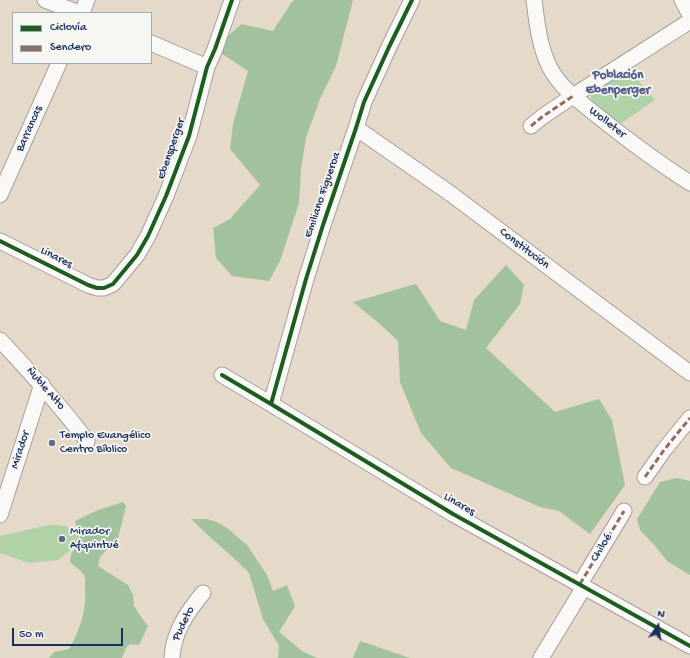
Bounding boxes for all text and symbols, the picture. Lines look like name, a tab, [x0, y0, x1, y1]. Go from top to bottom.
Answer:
legend	[12, 12, 152, 64]
text: Ciclovía	[50, 21, 87, 35]
text: Sendero	[50, 41, 91, 55]
district label: Población Ebenperger	[586, 68, 650, 99]
street label: Barrancas	[13, 104, 47, 154]
street label: Wolleter	[586, 104, 628, 142]
street label: Ebensperger	[155, 117, 189, 181]
street label: Emiliano Figueroa	[302, 150, 344, 240]
street label: Constitución	[496, 225, 552, 273]
street label: Linares	[37, 244, 75, 272]
street label: Ñuble Alto	[22, 365, 68, 413]
street label: Mirador	[8, 429, 34, 471]
place label: Templo Evangélico Centro Bíblico	[60, 429, 151, 457]
marker: Templo Evangélico Centro Bíblico	[47, 438, 57, 448]
street label: Linares	[441, 490, 477, 520]
place label: Mirador Afquintué	[70, 525, 119, 553]
street label: Chiloé	[588, 531, 616, 565]
marker: Mirador Afquintué	[57, 534, 67, 544]
street label: Pudeto	[170, 604, 198, 644]
north arrow	[638, 606, 678, 646]
text: N	[656, 608, 666, 621]
scale bar	[14, 620, 125, 646]
text: 50 m	[19, 628, 44, 642]

